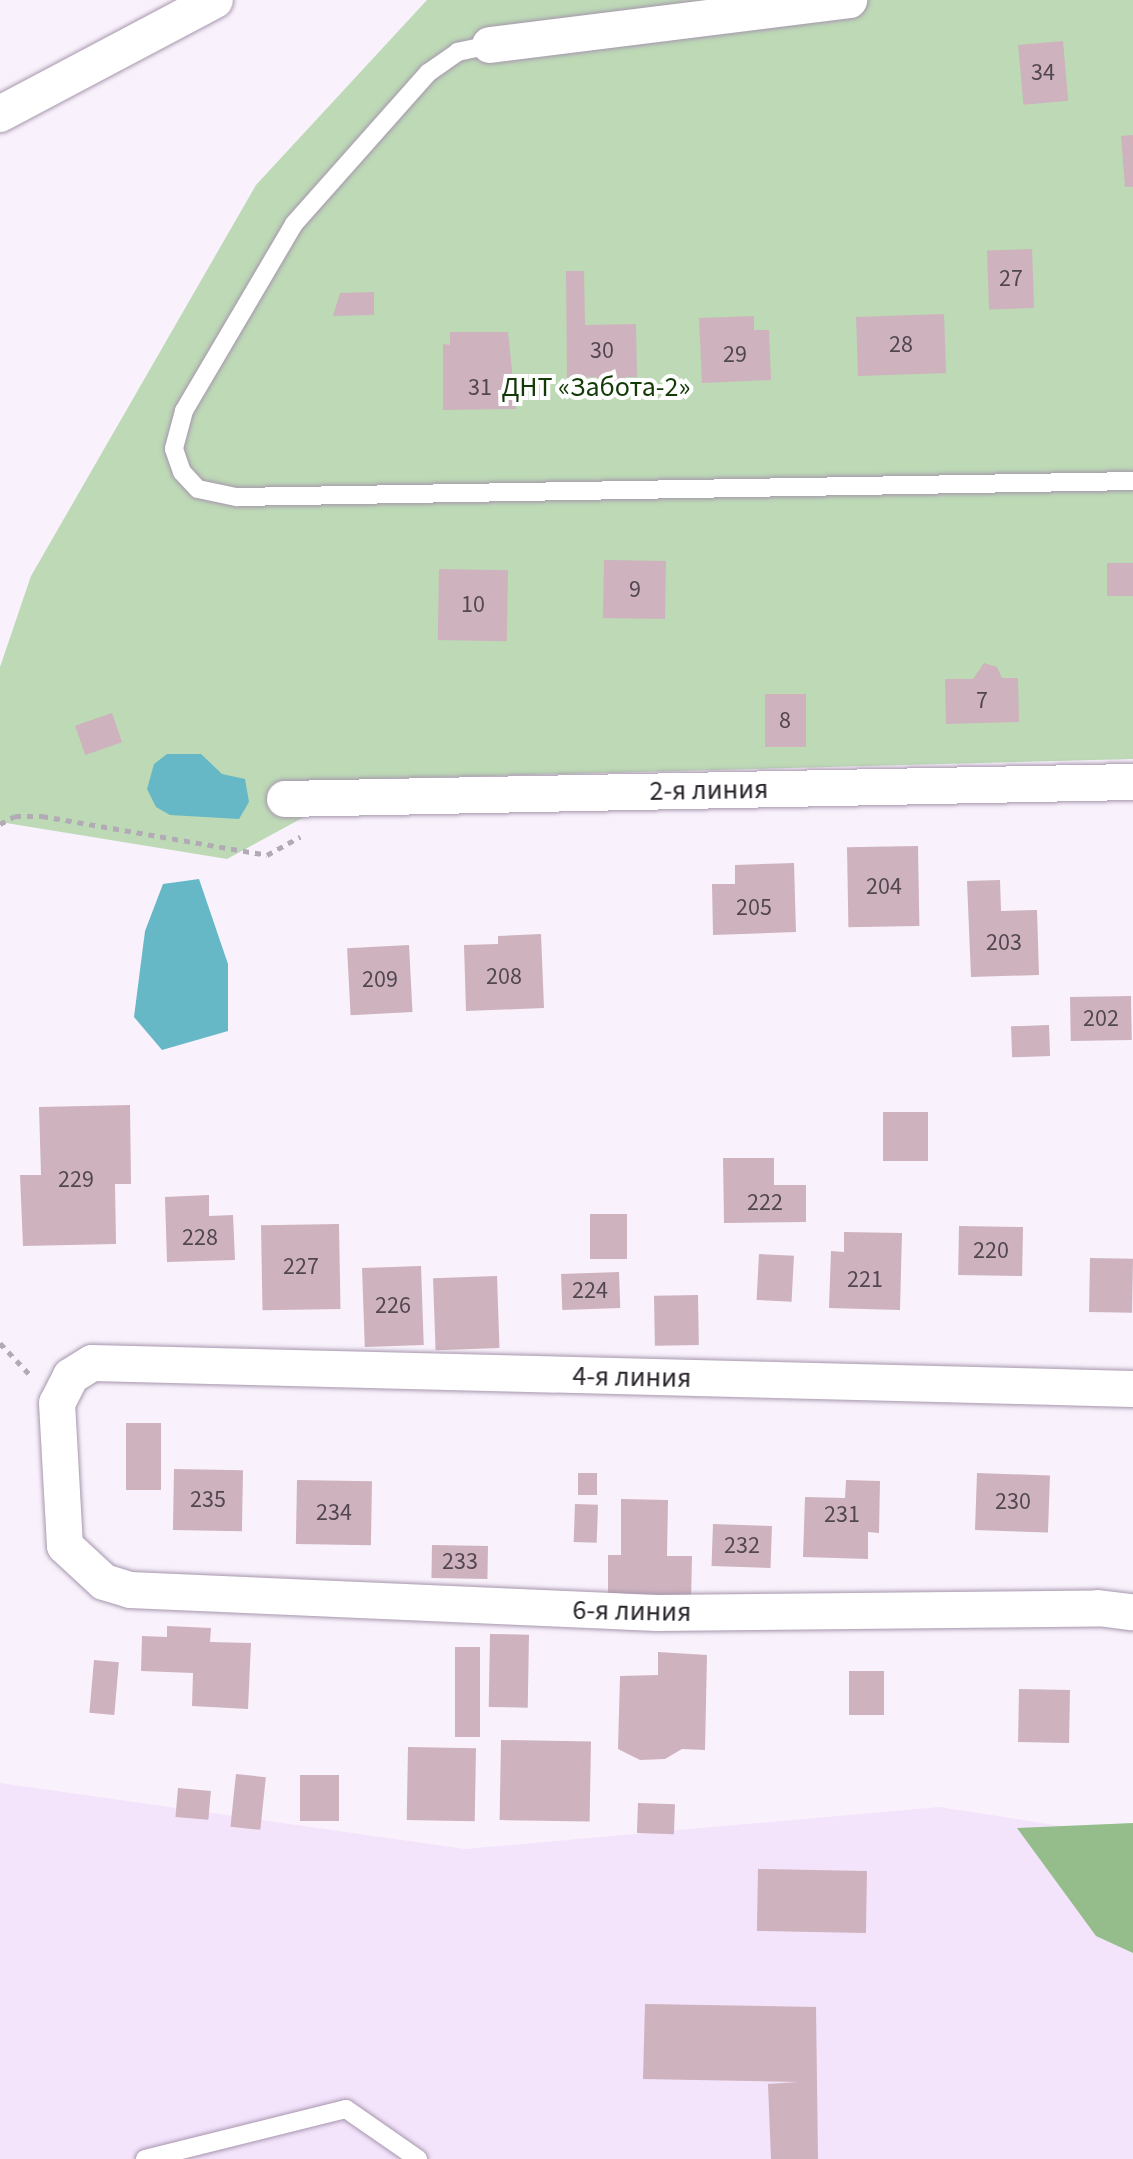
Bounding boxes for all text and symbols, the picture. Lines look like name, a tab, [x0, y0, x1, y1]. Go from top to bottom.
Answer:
house number: 34	[1031, 59, 1055, 87]
house number: 27	[999, 265, 1023, 293]
house number: 28	[889, 331, 913, 359]
house number: 30	[590, 337, 614, 365]
house number: 29	[723, 341, 747, 369]
park label: ДНТ «Забота-2»	[502, 370, 690, 404]
house number: 31	[468, 374, 492, 402]
house number: 9	[629, 576, 641, 604]
house number: 10	[461, 591, 485, 619]
house number: 7	[976, 687, 988, 715]
house number: 8	[779, 707, 791, 735]
street label: 2-я линия	[649, 772, 769, 808]
house number: 204	[866, 873, 902, 901]
house number: 205	[736, 894, 772, 922]
house number: 203	[986, 929, 1022, 957]
house number: 208	[486, 963, 522, 991]
house number: 209	[362, 966, 398, 994]
house number: 202	[1083, 1005, 1119, 1033]
house number: 229	[58, 1166, 94, 1194]
house number: 222	[747, 1189, 783, 1217]
house number: 228	[182, 1224, 218, 1252]
house number: 220	[973, 1237, 1009, 1265]
house number: 227	[283, 1253, 319, 1281]
house number: 221	[847, 1266, 883, 1294]
house number: 224	[572, 1277, 608, 1305]
house number: 226	[375, 1292, 411, 1320]
street label: 4-я линия	[572, 1359, 692, 1395]
house number: 235	[190, 1486, 226, 1514]
house number: 230	[995, 1488, 1031, 1516]
house number: 234	[316, 1499, 352, 1527]
house number: 231	[824, 1501, 860, 1529]
house number: 232	[724, 1532, 760, 1560]
house number: 233	[442, 1548, 478, 1576]
street label: 6-я линия	[572, 1593, 692, 1629]

